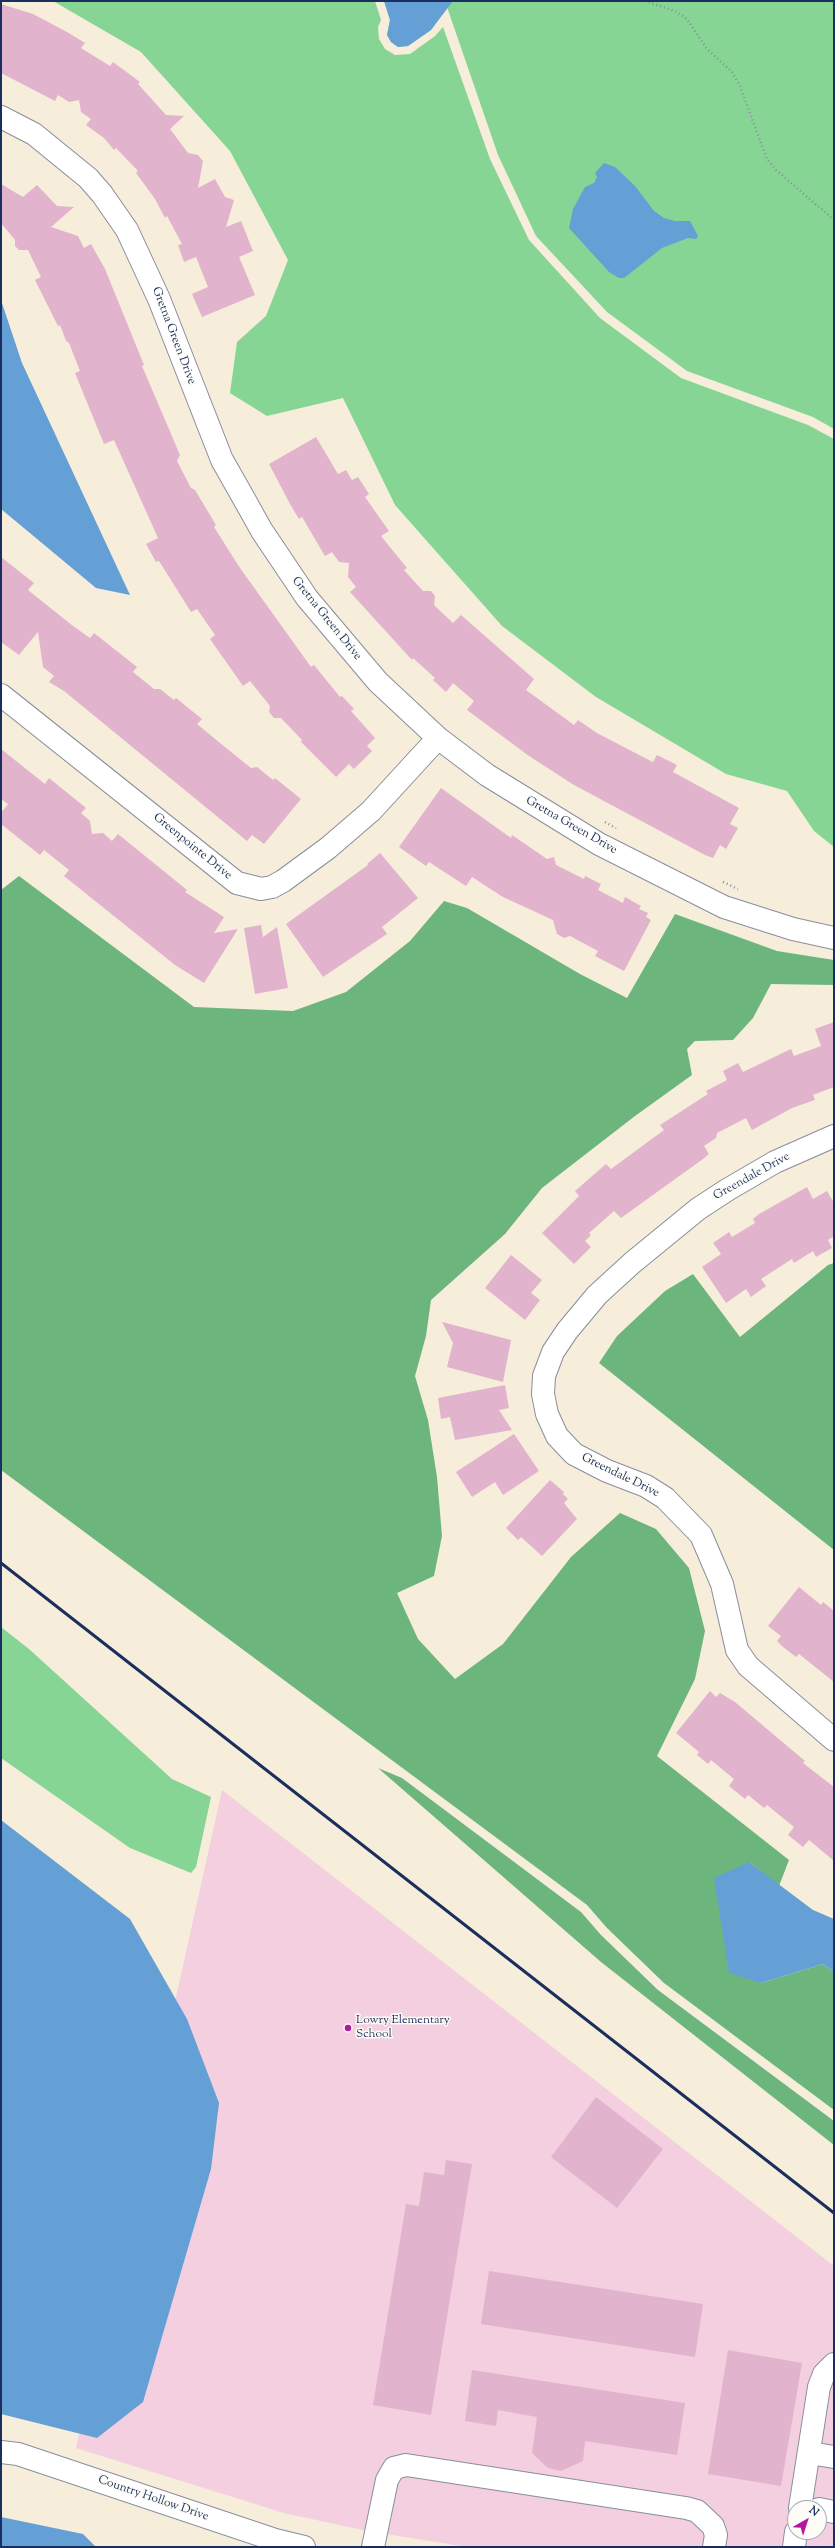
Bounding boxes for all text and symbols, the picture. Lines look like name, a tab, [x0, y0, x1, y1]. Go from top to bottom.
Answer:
street label: Gretna Green Drive	[148, 285, 198, 387]
street label: Gretna Green Drive	[288, 574, 364, 664]
street label: Gretna Green Drive	[523, 794, 619, 858]
street label: Greenpointe Drive	[150, 811, 234, 883]
street label: Greendale Drive	[711, 1150, 793, 1204]
street label: Greendale Drive	[579, 1451, 661, 1501]
place label: Lowry Elementary School	[356, 2014, 450, 2042]
marker: Lowry Elementary School	[343, 2023, 353, 2033]
street label: Country Hollow Drive	[96, 2473, 210, 2525]
north arrow	[787, 2500, 827, 2540]
text: N	[805, 2502, 822, 2520]

